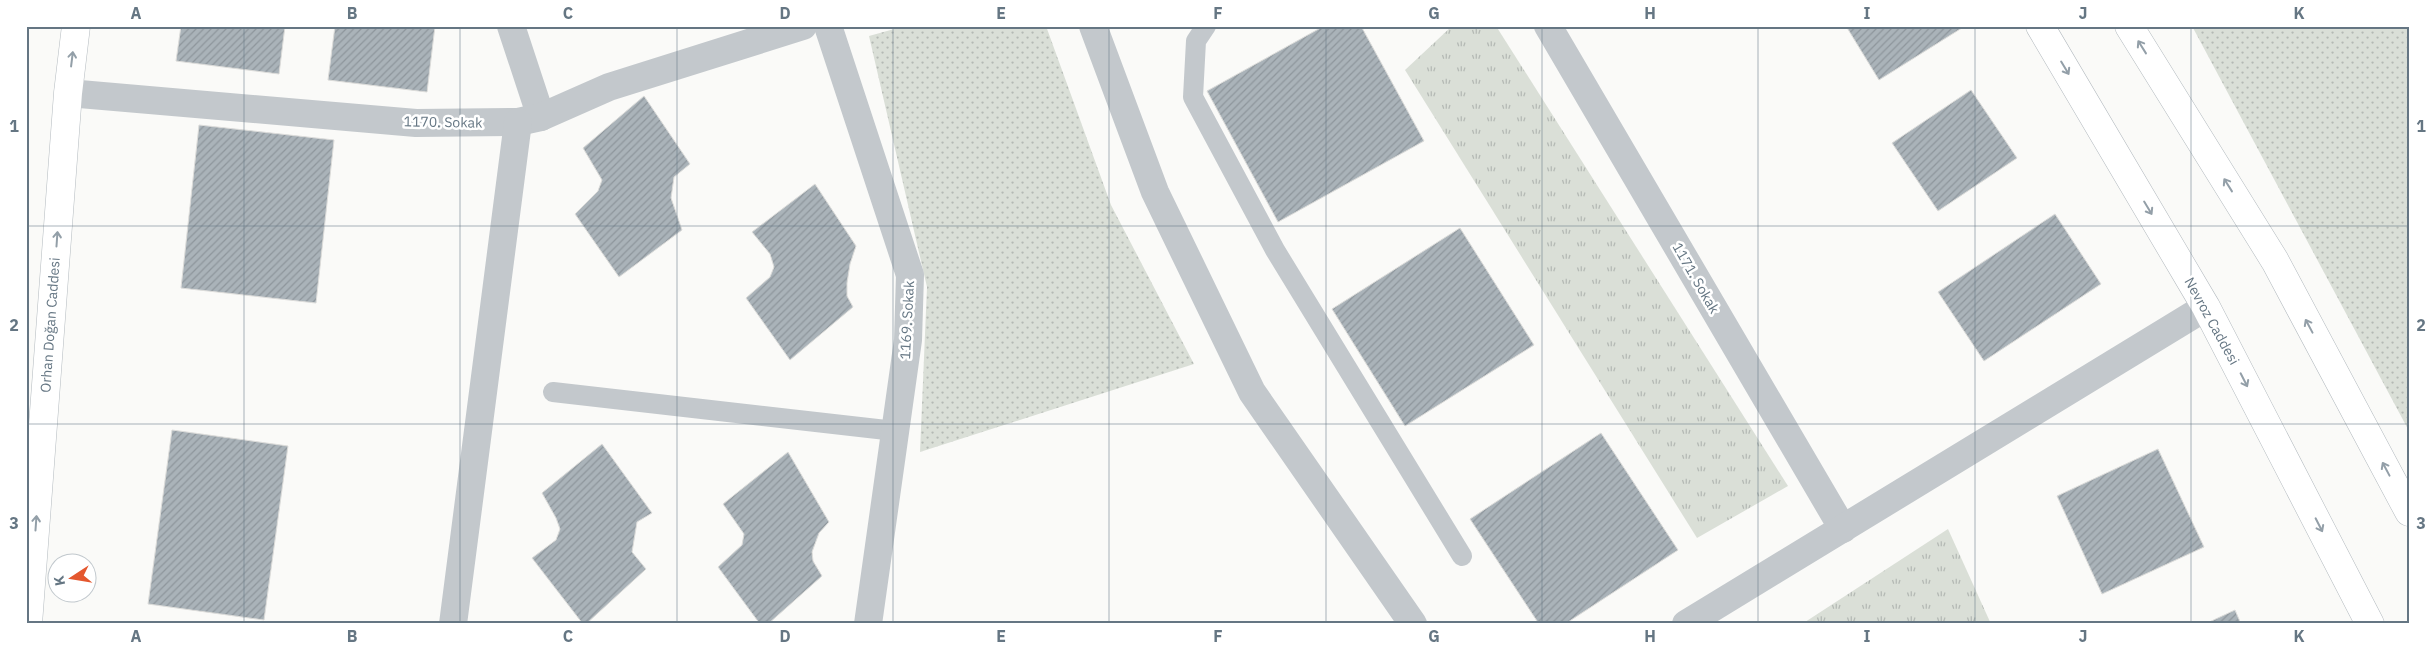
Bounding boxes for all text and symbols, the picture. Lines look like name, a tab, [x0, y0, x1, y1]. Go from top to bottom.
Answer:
text: A	[131, 3, 142, 23]
text: B	[347, 3, 358, 23]
text: C	[563, 3, 573, 23]
text: D	[779, 3, 791, 23]
text: E	[996, 3, 1006, 23]
text: F	[1213, 3, 1223, 23]
text: G	[1428, 3, 1440, 23]
text: H	[1644, 3, 1656, 23]
text: I	[1864, 3, 1871, 23]
text: J	[2079, 3, 2087, 23]
text: K	[2293, 3, 2305, 23]
one-way arrow	[2136, 41, 2146, 55]
one-way arrow	[67, 51, 77, 67]
one-way arrow	[2061, 61, 2071, 75]
street label: 1170. Sokak	[403, 112, 483, 132]
text: 1	[9, 116, 19, 136]
text: 1	[2416, 116, 2426, 136]
one-way arrow	[2222, 179, 2232, 193]
one-way arrow	[2143, 201, 2153, 215]
one-way arrow	[52, 231, 61, 247]
street label: 1171. Sokak	[1668, 239, 1724, 317]
street label: Orhan Doğan Caddesi	[36, 257, 64, 393]
street label: Nevroz Caddesi	[2181, 274, 2243, 368]
street label: 1169. Sokak	[896, 280, 918, 360]
text: 2	[9, 315, 19, 335]
text: 2	[2416, 315, 2426, 335]
one-way arrow	[2304, 318, 2314, 333]
one-way arrow	[2239, 373, 2249, 388]
one-way arrow	[2381, 462, 2390, 477]
text: 3	[9, 513, 19, 533]
text: 3	[2416, 513, 2426, 533]
one-way arrow	[31, 515, 41, 531]
one-way arrow	[2314, 517, 2324, 532]
north arrow	[48, 552, 98, 602]
text: K	[49, 574, 69, 587]
text: A	[131, 626, 142, 646]
text: B	[347, 626, 358, 646]
text: C	[563, 626, 573, 646]
text: D	[779, 626, 791, 646]
text: E	[996, 626, 1006, 646]
text: F	[1213, 626, 1223, 646]
text: G	[1428, 626, 1440, 646]
text: H	[1644, 626, 1656, 646]
text: I	[1864, 626, 1871, 646]
text: J	[2079, 626, 2087, 646]
text: K	[2293, 626, 2305, 646]

